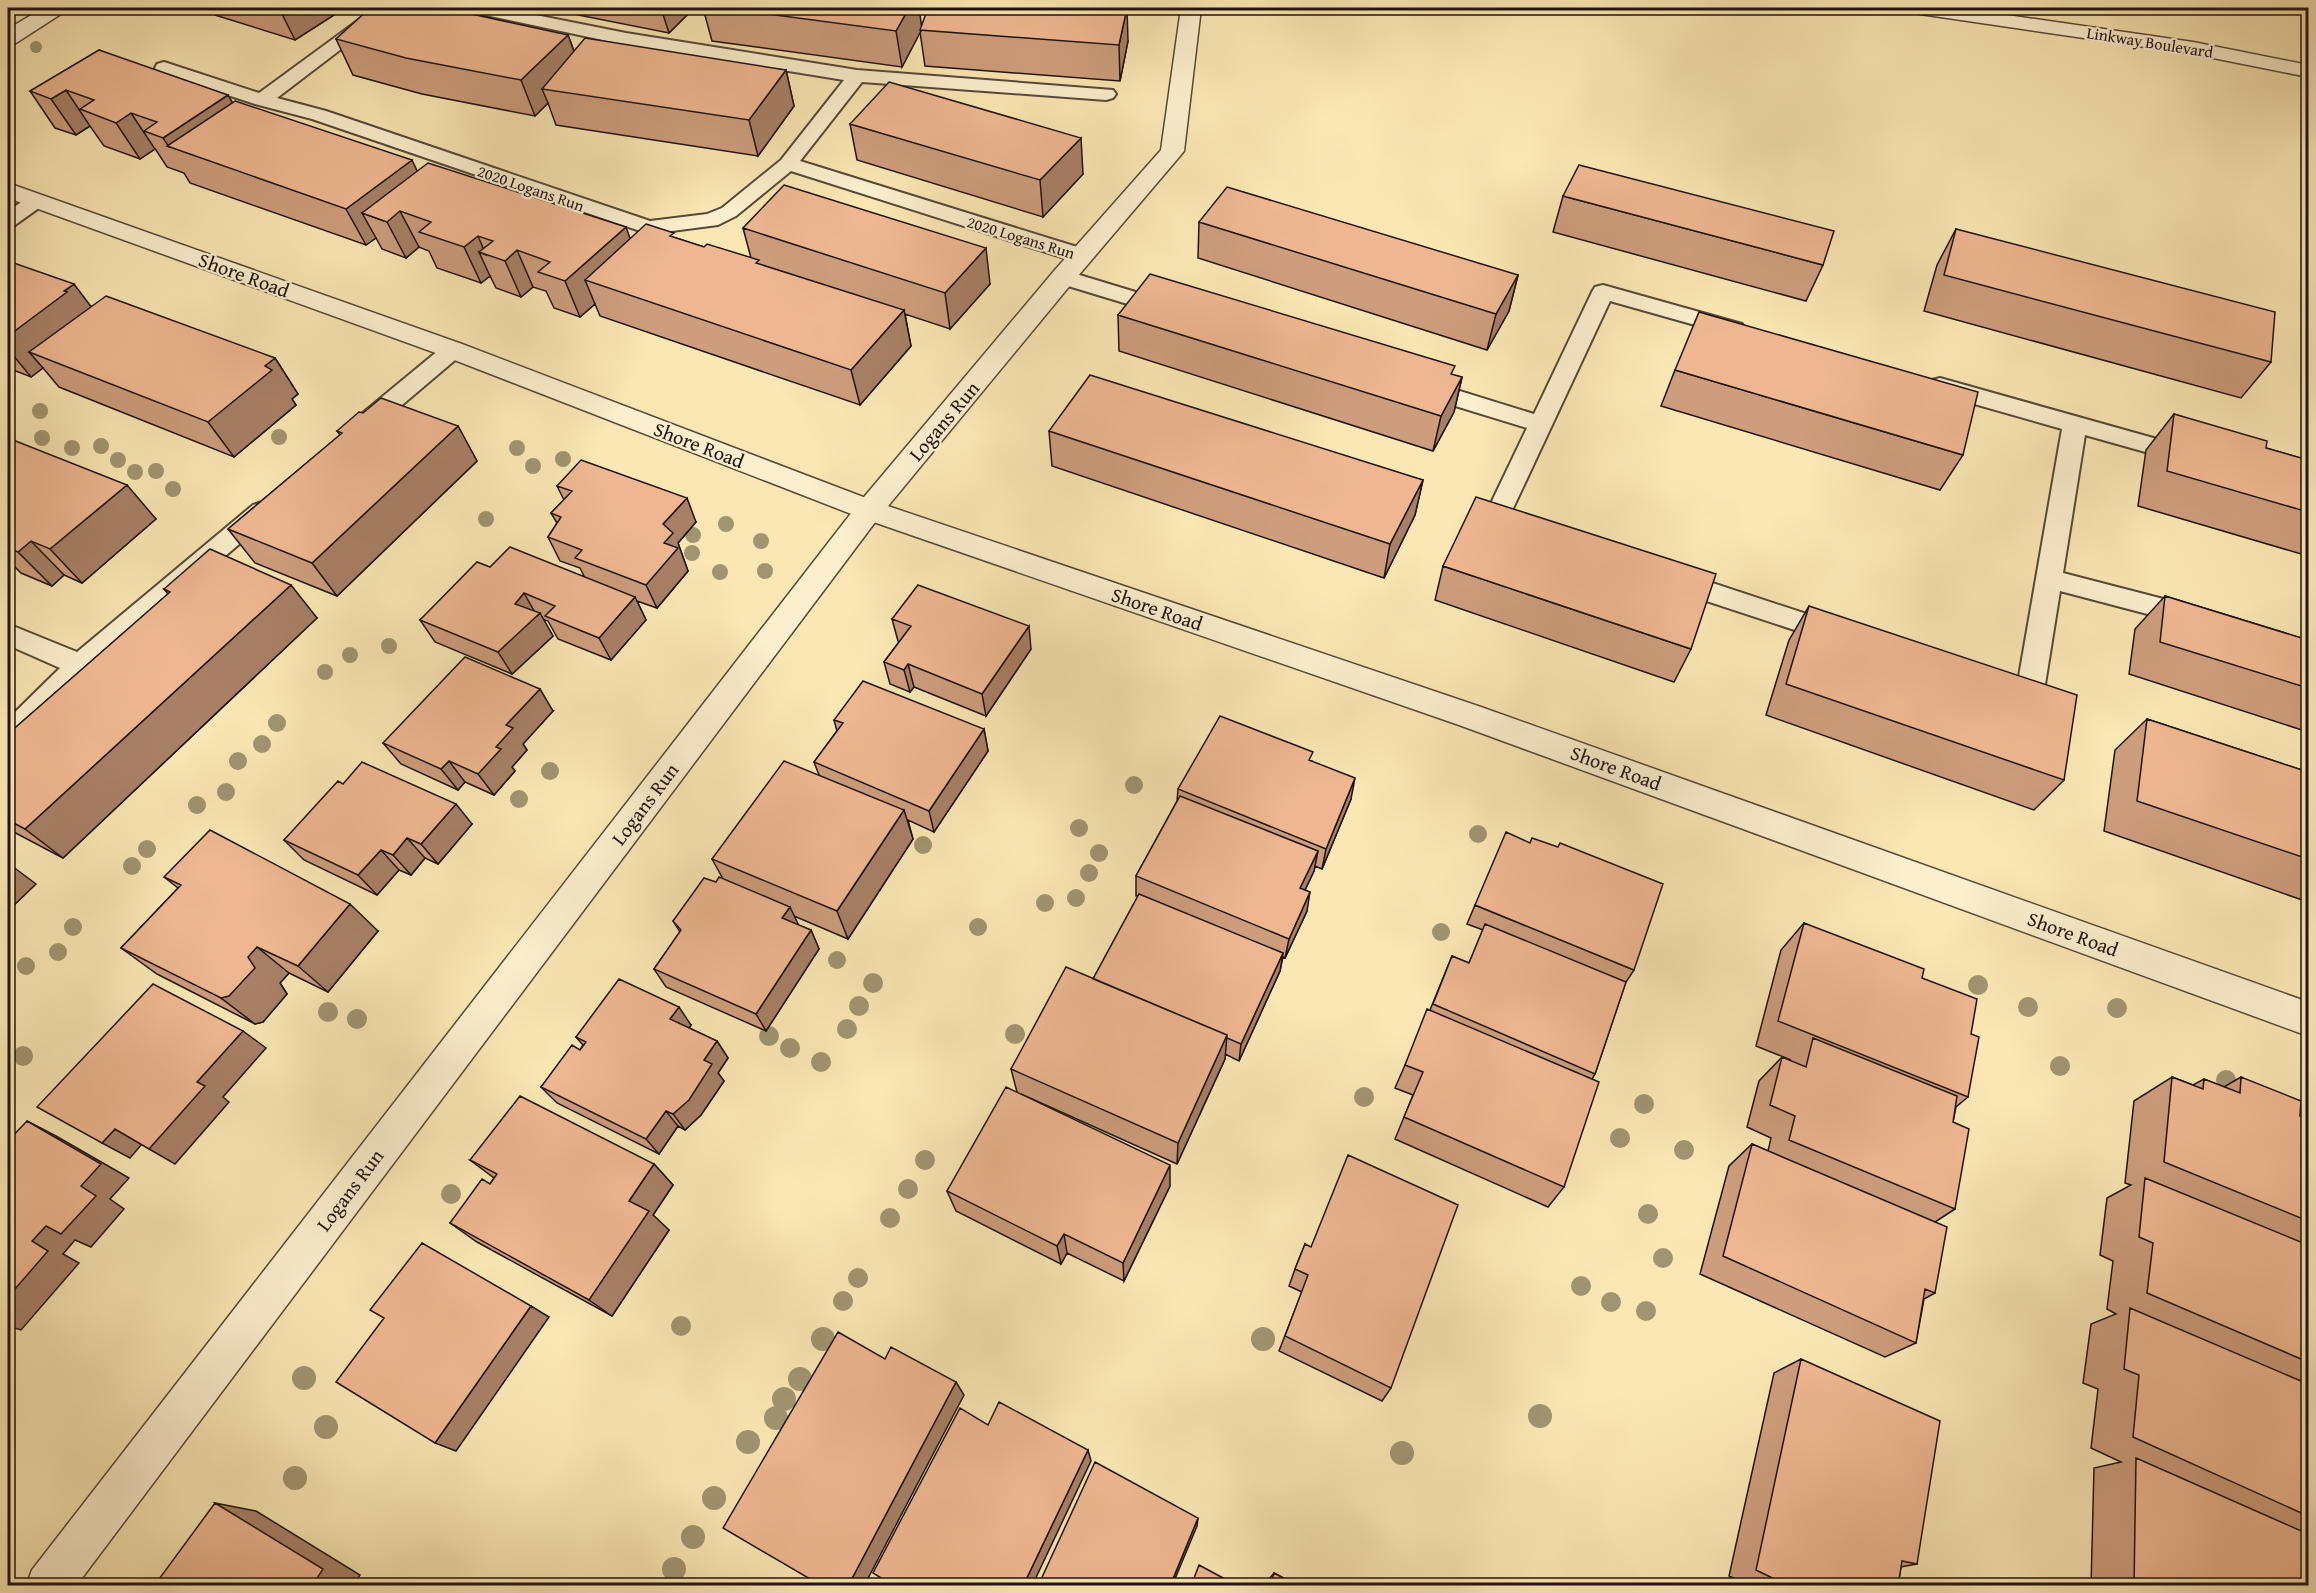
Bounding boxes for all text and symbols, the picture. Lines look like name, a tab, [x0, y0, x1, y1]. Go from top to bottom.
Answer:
street label: Linkway Boulevard	[2085, 20, 2215, 64]
street label: 2020 Logans Run	[474, 158, 588, 218]
street label: 2020 Logans Run	[964, 209, 1078, 265]
street label: Shore Road	[195, 245, 294, 304]
street label: Logans Run	[901, 374, 986, 467]
street label: Shore Road	[650, 414, 749, 475]
street label: Shore Road	[1108, 579, 1207, 638]
street label: Shore Road	[1567, 738, 1666, 797]
street label: Logans Run	[604, 756, 685, 851]
street label: Shore Road	[2024, 904, 2123, 963]
street label: Logans Run	[309, 1142, 390, 1237]

